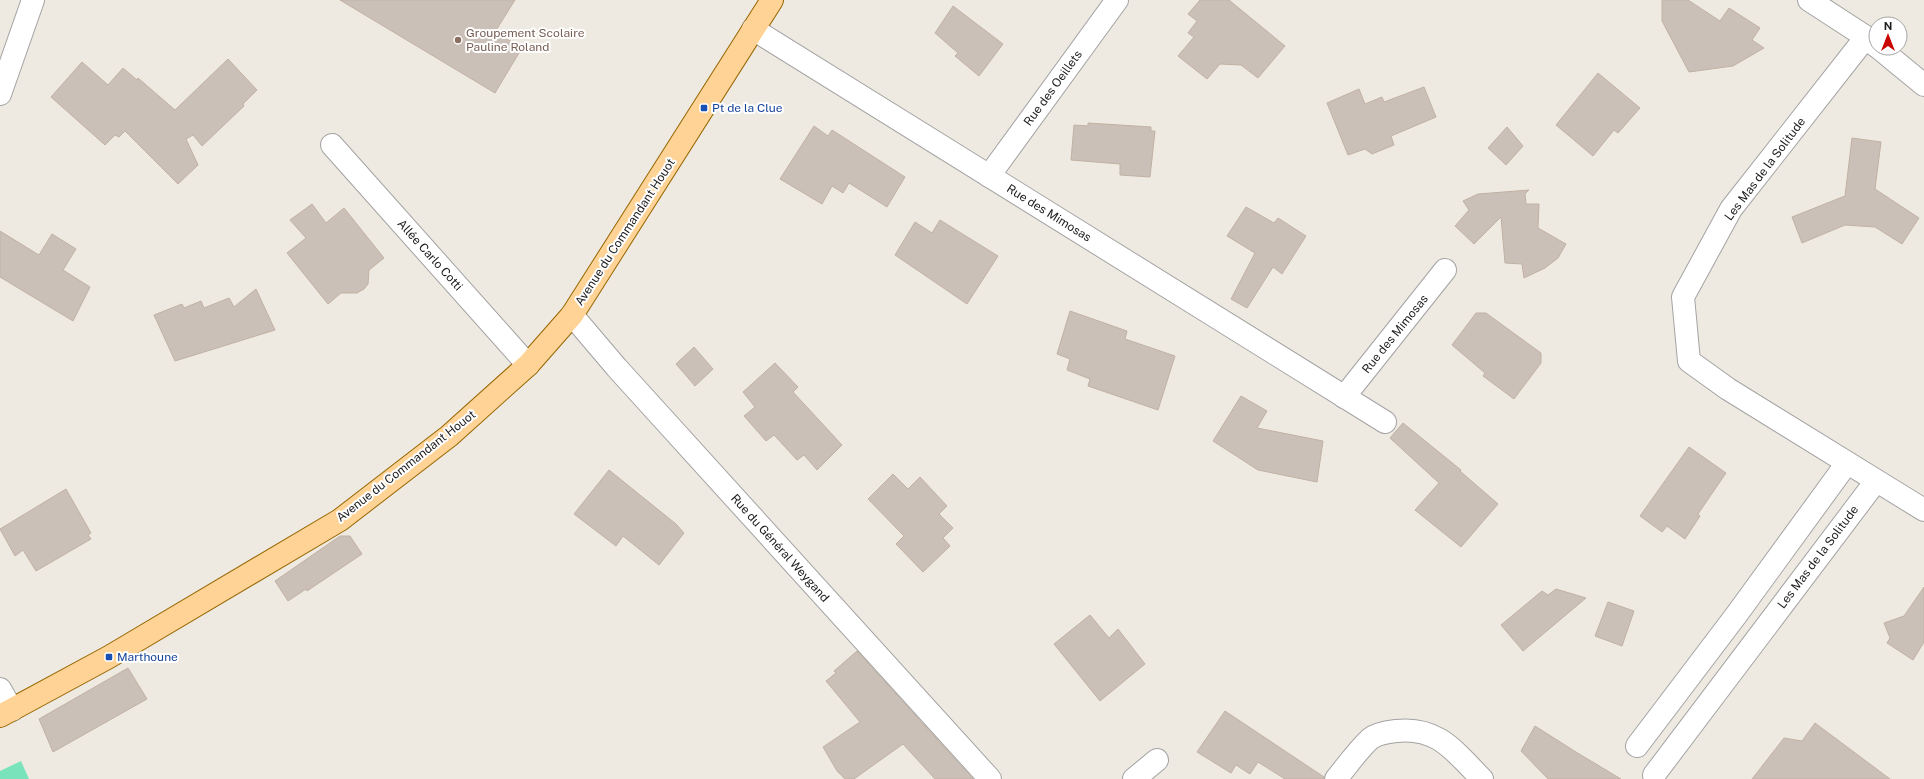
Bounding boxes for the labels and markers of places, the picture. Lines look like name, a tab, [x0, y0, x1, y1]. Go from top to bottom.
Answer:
place label: Groupement Scolaire Pauline Roland	[466, 26, 585, 54]
marker: Groupement Scolaire Pauline Roland	[453, 35, 463, 45]
place label: Pt de la Clue	[712, 101, 783, 115]
marker: Pt de la Clue	[699, 103, 709, 113]
place label: Marthoune	[117, 650, 178, 664]
marker: Marthoune	[104, 652, 114, 662]

